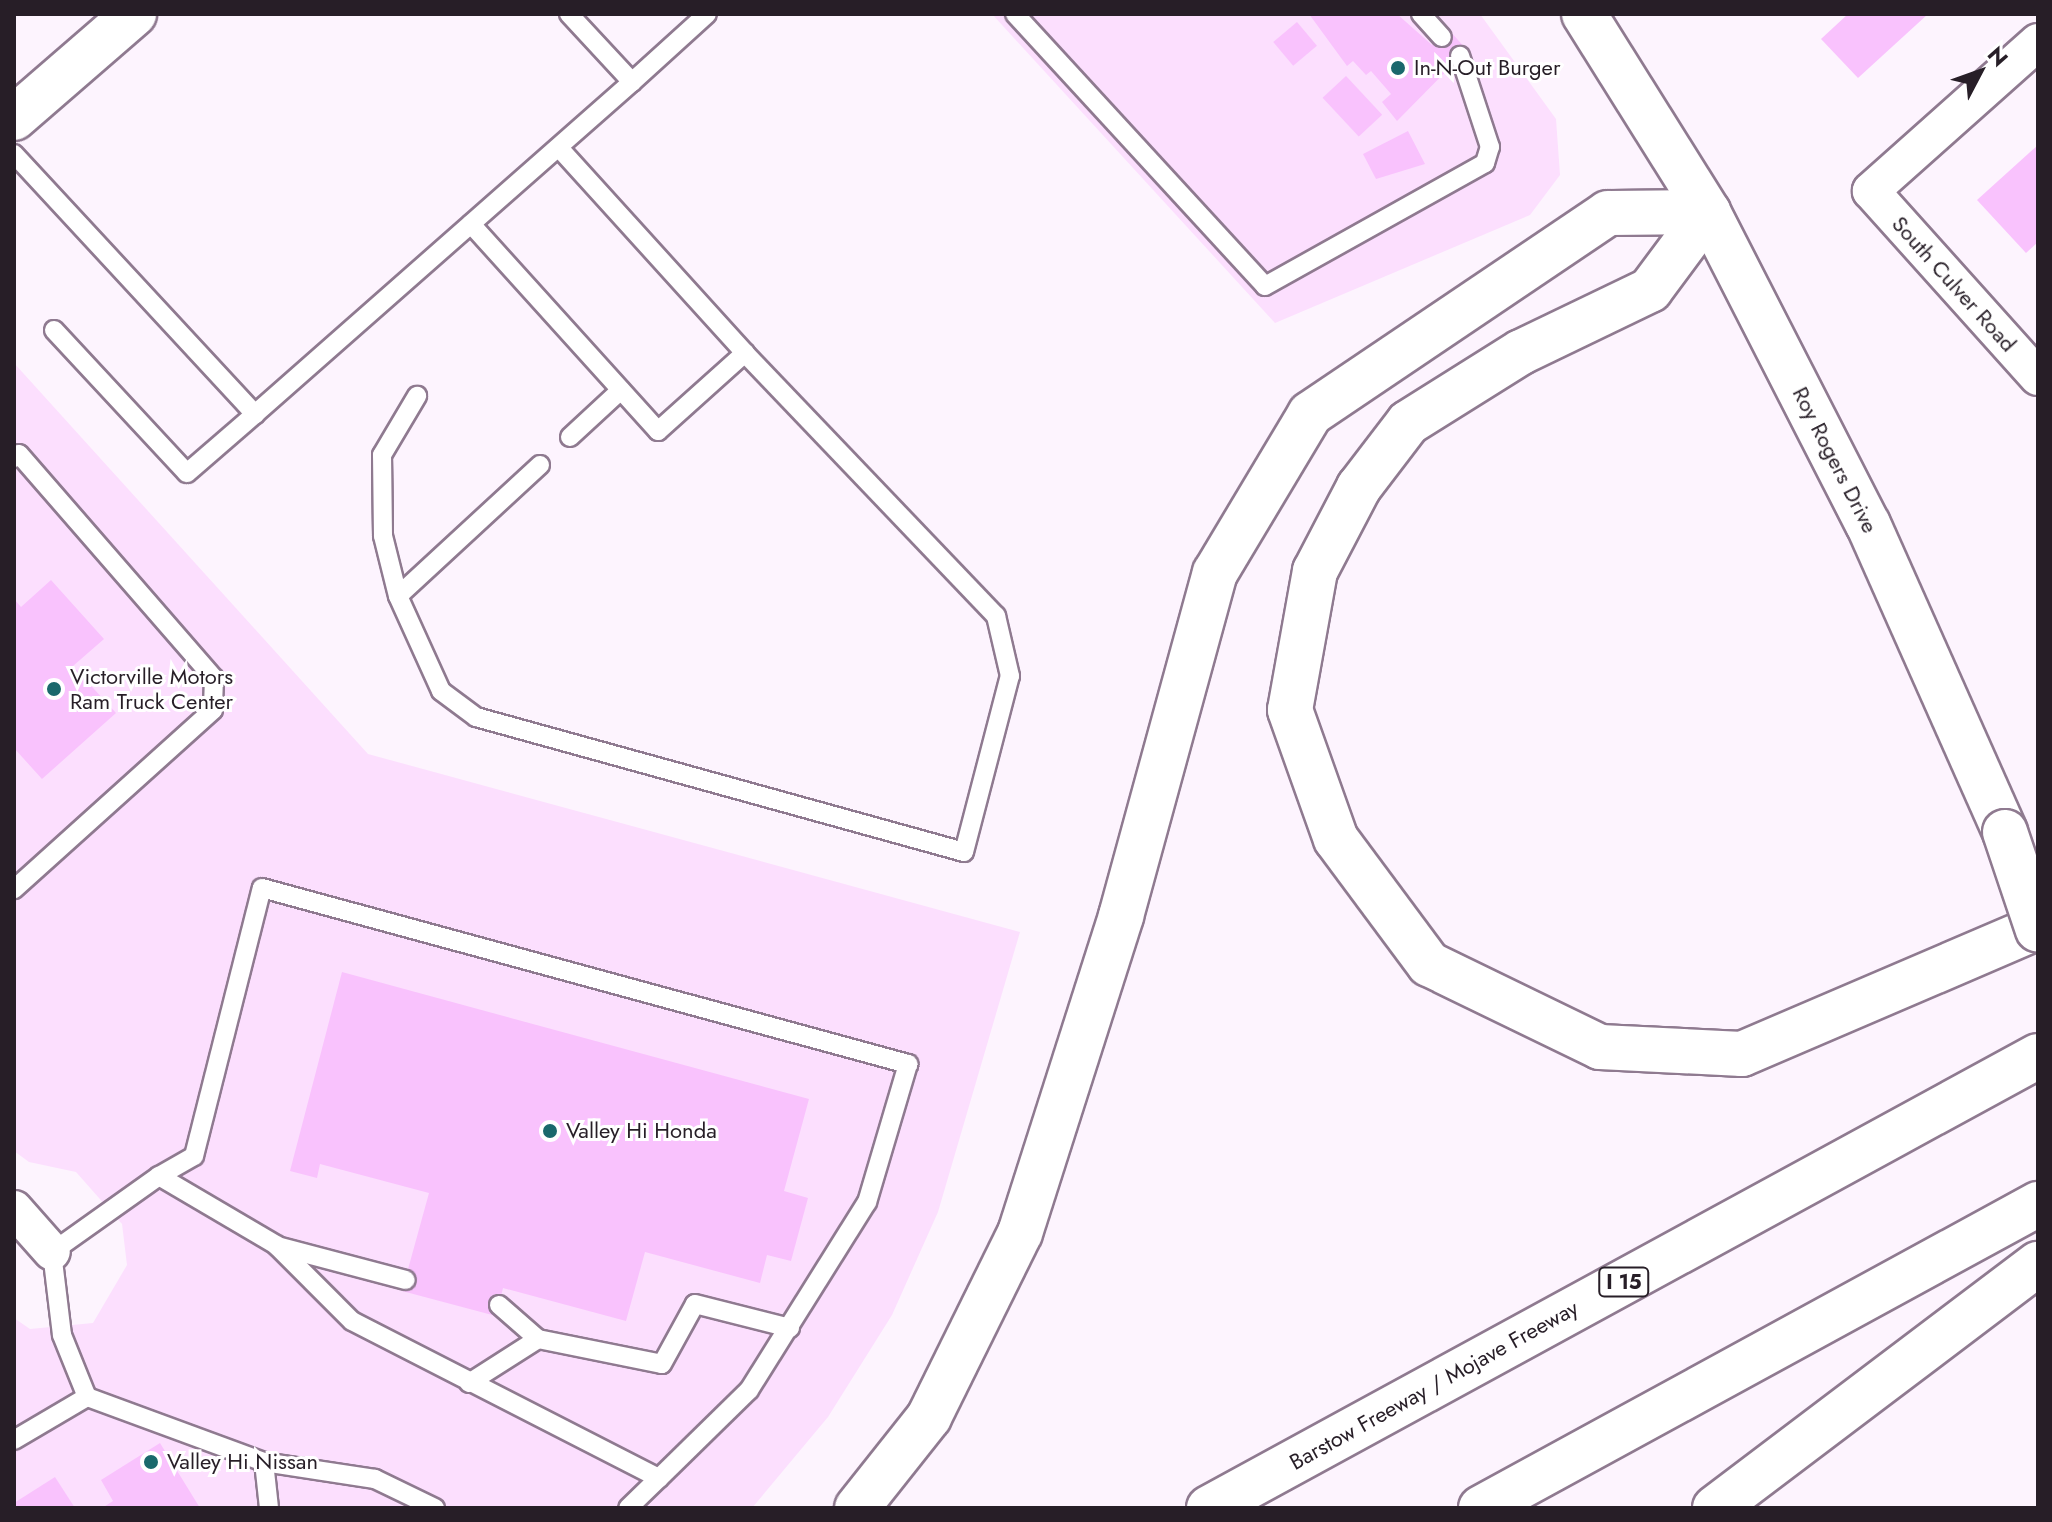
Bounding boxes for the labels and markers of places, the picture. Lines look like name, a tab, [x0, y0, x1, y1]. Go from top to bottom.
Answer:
place label: In-N-Out Burger	[1414, 55, 1560, 81]
marker: In-N-Out Burger	[1389, 59, 1407, 77]
place label: Victorville Motors Ram Truck Center	[70, 663, 233, 714]
marker: Victorville Motors Ram Truck Center	[45, 680, 63, 698]
place label: Valley Hi Honda	[566, 1118, 717, 1144]
marker: Valley Hi Honda	[541, 1122, 559, 1140]
place label: Valley Hi Nissan	[167, 1449, 318, 1475]
marker: Valley Hi Nissan	[142, 1453, 160, 1471]

